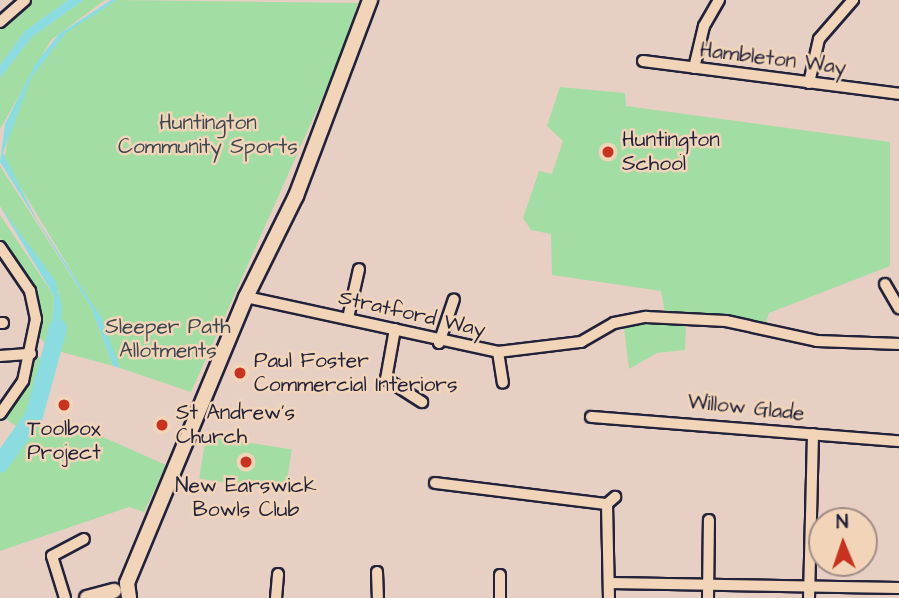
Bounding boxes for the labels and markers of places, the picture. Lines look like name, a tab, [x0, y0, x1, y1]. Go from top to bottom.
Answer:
place label: Huntington School	[622, 127, 720, 177]
marker: Huntington School	[600, 144, 616, 160]
place label: Paul Foster Commercial Interiors	[254, 348, 457, 398]
marker: Paul Foster Commercial Interiors	[232, 365, 248, 381]
marker: Toolbox Project	[56, 397, 72, 413]
place label: St Andrew's Church	[176, 400, 295, 450]
place label: Toolbox Project	[27, 416, 101, 466]
marker: St Andrew's Church	[154, 417, 170, 433]
marker: New Earswick Bowls Club	[238, 454, 254, 470]
place label: New Earswick Bowls Club	[175, 473, 317, 523]

